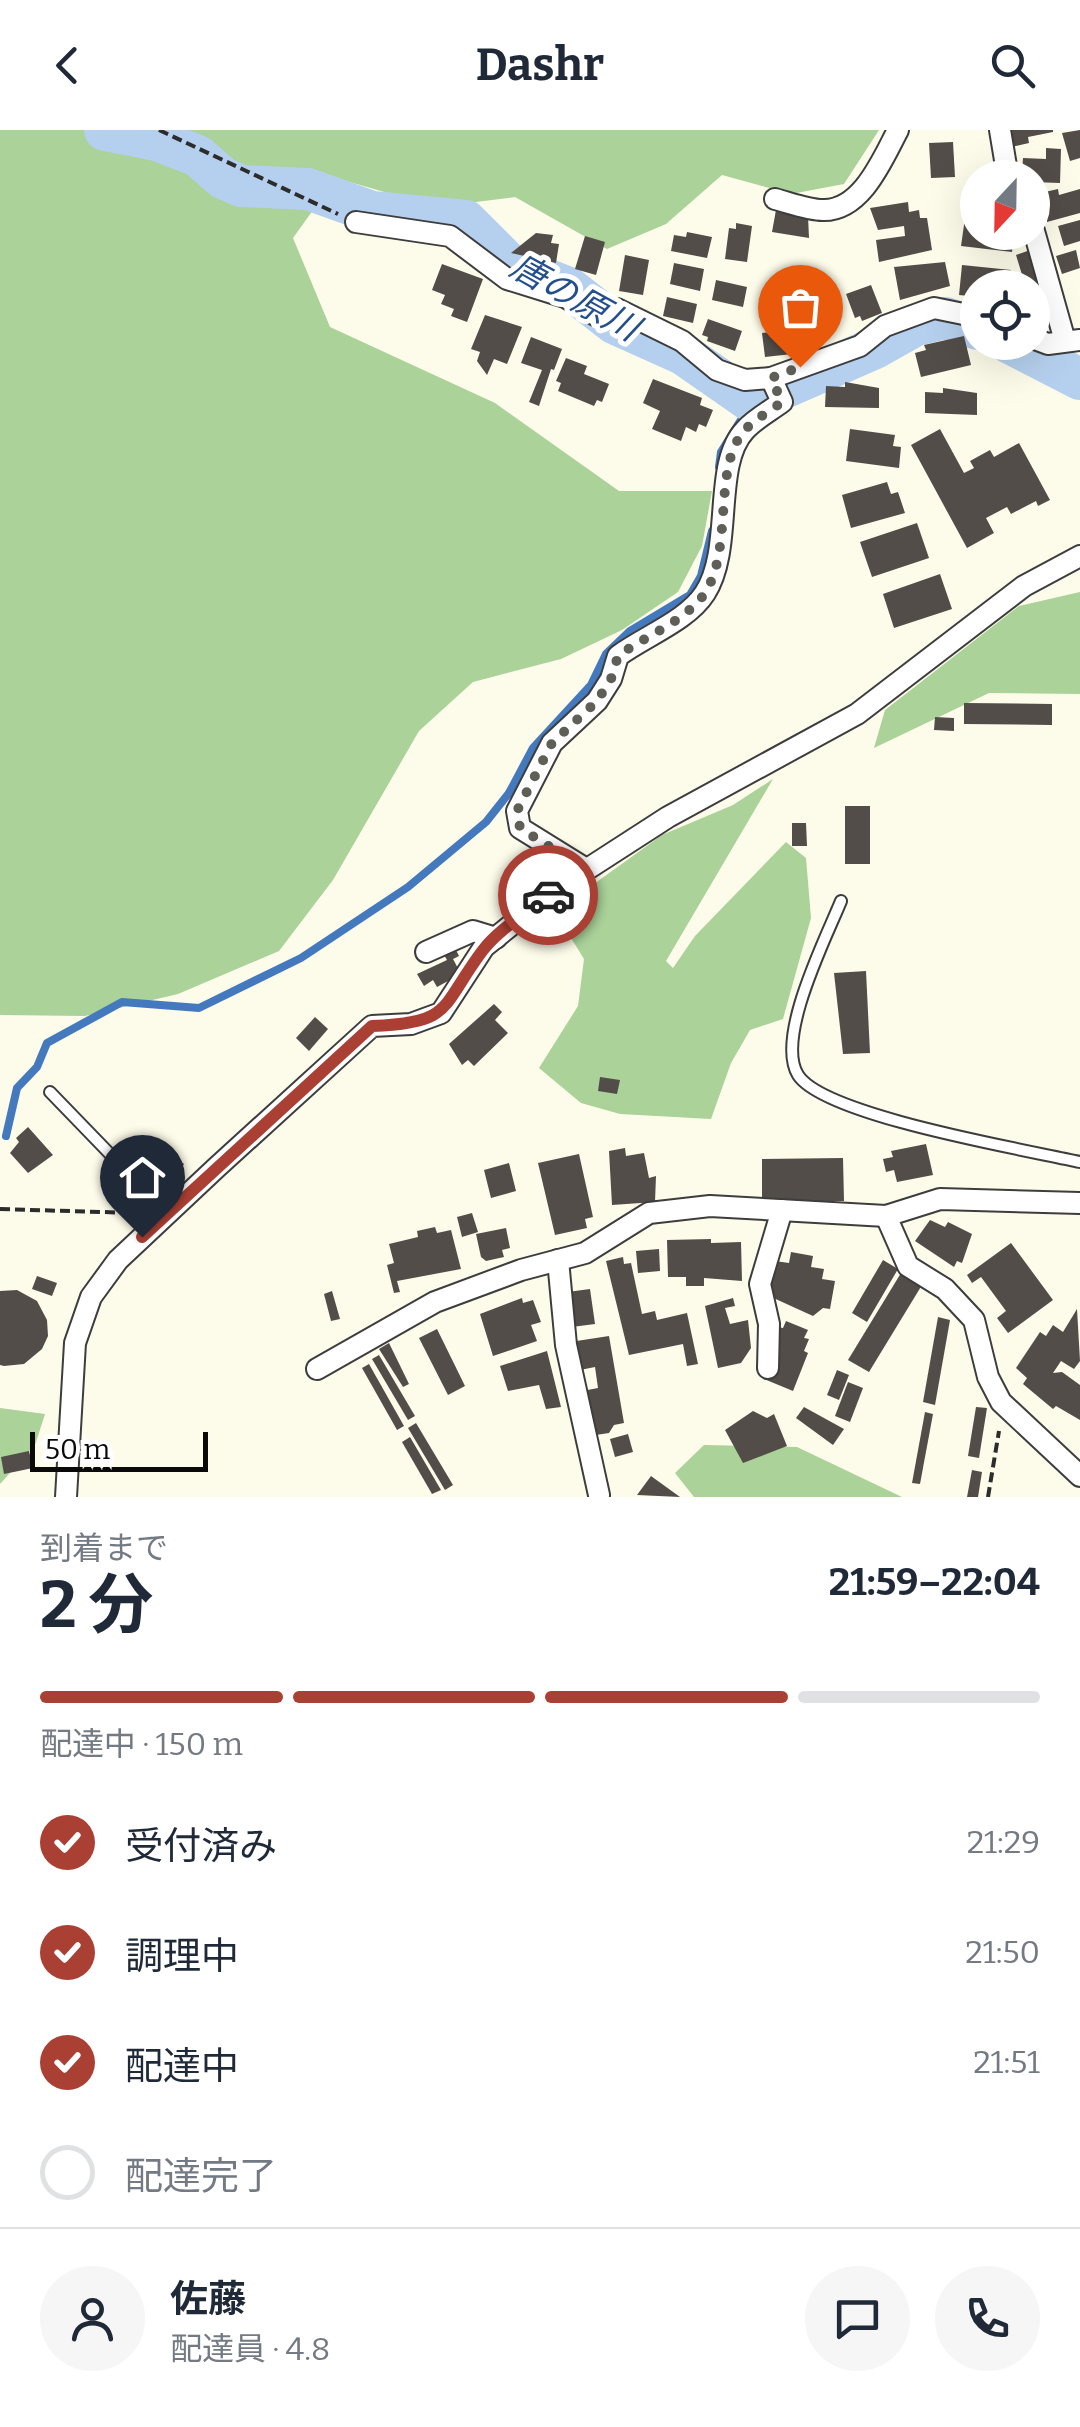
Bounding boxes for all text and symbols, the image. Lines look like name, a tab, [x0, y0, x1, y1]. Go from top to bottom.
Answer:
icon: back	[40, 38, 95, 93]
text: Dashr	[476, 38, 604, 92]
icon: search	[985, 38, 1040, 93]
north arrow	[960, 160, 1050, 250]
map controls	[960, 160, 1050, 360]
water label: 唐の原川	[504, 245, 650, 351]
pin	[758, 265, 843, 368]
button: locate	[960, 270, 1050, 360]
icon: bag	[773, 280, 828, 335]
courier	[498, 845, 598, 945]
icon: car	[521, 868, 576, 923]
pin	[100, 1135, 185, 1238]
icon: home	[115, 1150, 170, 1205]
scale bar	[30, 1427, 208, 1472]
text: 50 m	[45, 1433, 110, 1466]
text: 到着まで	[40, 1529, 168, 1567]
text: 21:59–22:04	[829, 1559, 1040, 1605]
text: 2 分	[40, 1566, 153, 1644]
text: 配達中 · 150 m	[40, 1725, 243, 1763]
icon: check	[40, 1815, 95, 1870]
text: 受付済み	[125, 1823, 277, 1869]
text: 21:29	[967, 1823, 1040, 1861]
icon: check	[40, 1925, 95, 1980]
text: 調理中	[125, 1933, 239, 1979]
text: 21:50	[965, 1933, 1040, 1971]
icon: check	[40, 2035, 95, 2090]
text: 配達中	[125, 2043, 239, 2089]
text: 21:51	[973, 2043, 1040, 2081]
text: 配達完了	[125, 2153, 277, 2199]
button: person	[40, 2266, 145, 2371]
button: chat	[805, 2266, 910, 2371]
button: phone	[935, 2266, 1040, 2371]
text: 佐藤	[170, 2276, 246, 2322]
text: 配達員 · 4.8	[170, 2330, 330, 2368]

